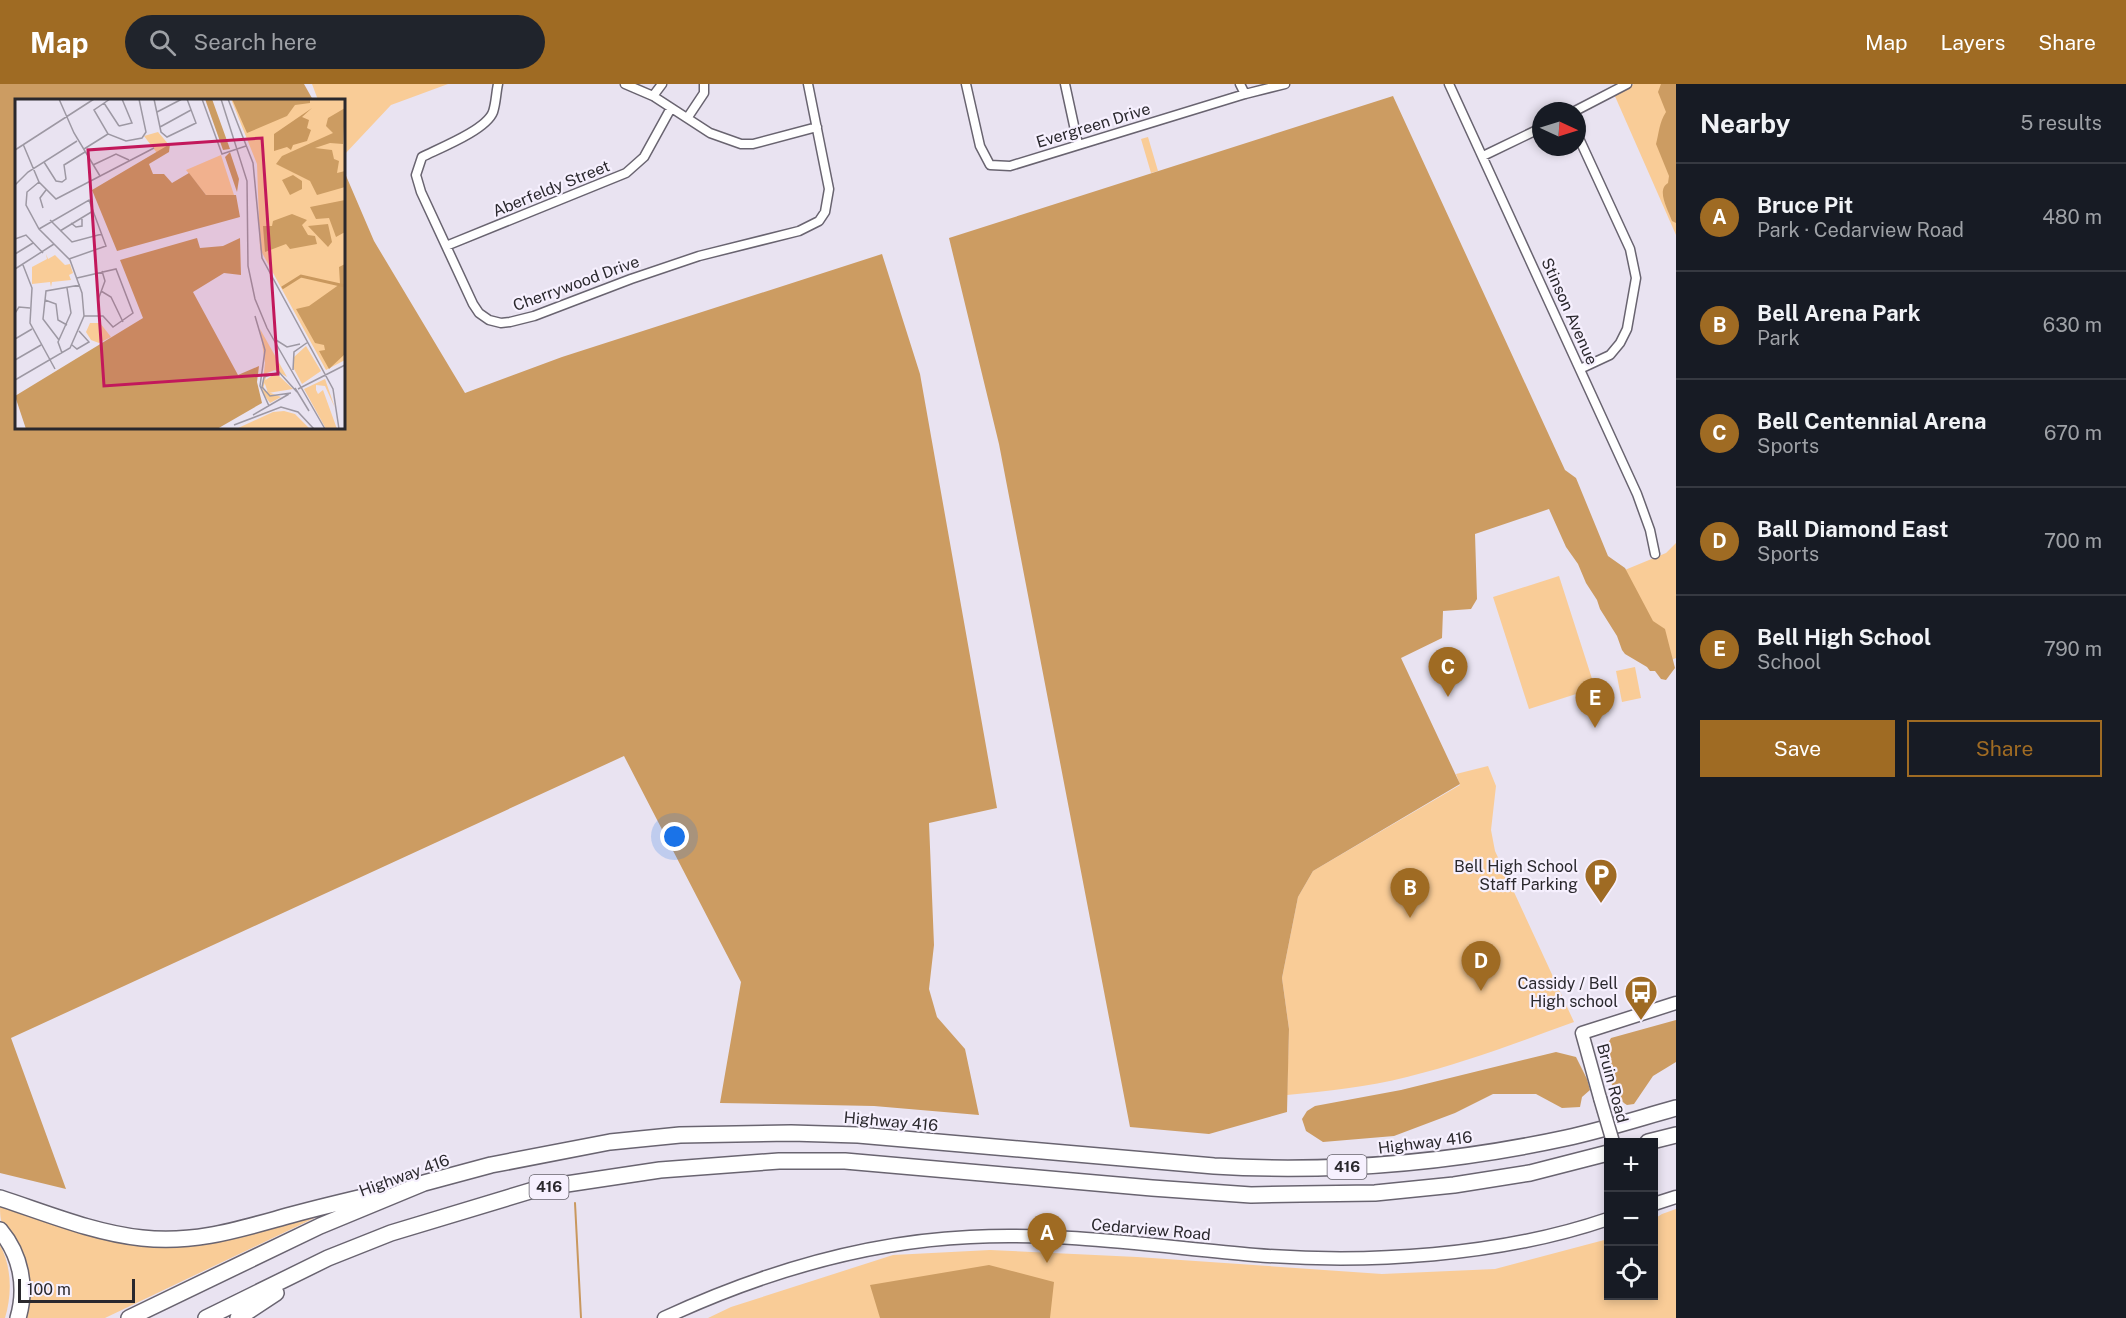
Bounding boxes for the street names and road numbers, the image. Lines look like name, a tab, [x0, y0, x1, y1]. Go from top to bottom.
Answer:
street label: Evergreen Drive	[1034, 99, 1152, 152]
street label: Aberfeldy Street	[490, 156, 613, 221]
street label: Cherrywood Drive	[510, 252, 642, 315]
street label: Stinson Avenue	[1537, 255, 1602, 368]
street label: Bruin Road	[1593, 1041, 1632, 1125]
street label: Highway 416	[843, 1108, 939, 1135]
street label: Highway 416	[1377, 1127, 1473, 1158]
street label: Highway 416	[356, 1150, 452, 1201]
road number: 416	[1328, 1155, 1366, 1179]
road number: 416	[530, 1175, 568, 1199]
street label: Cedarview Road	[1090, 1215, 1212, 1244]

